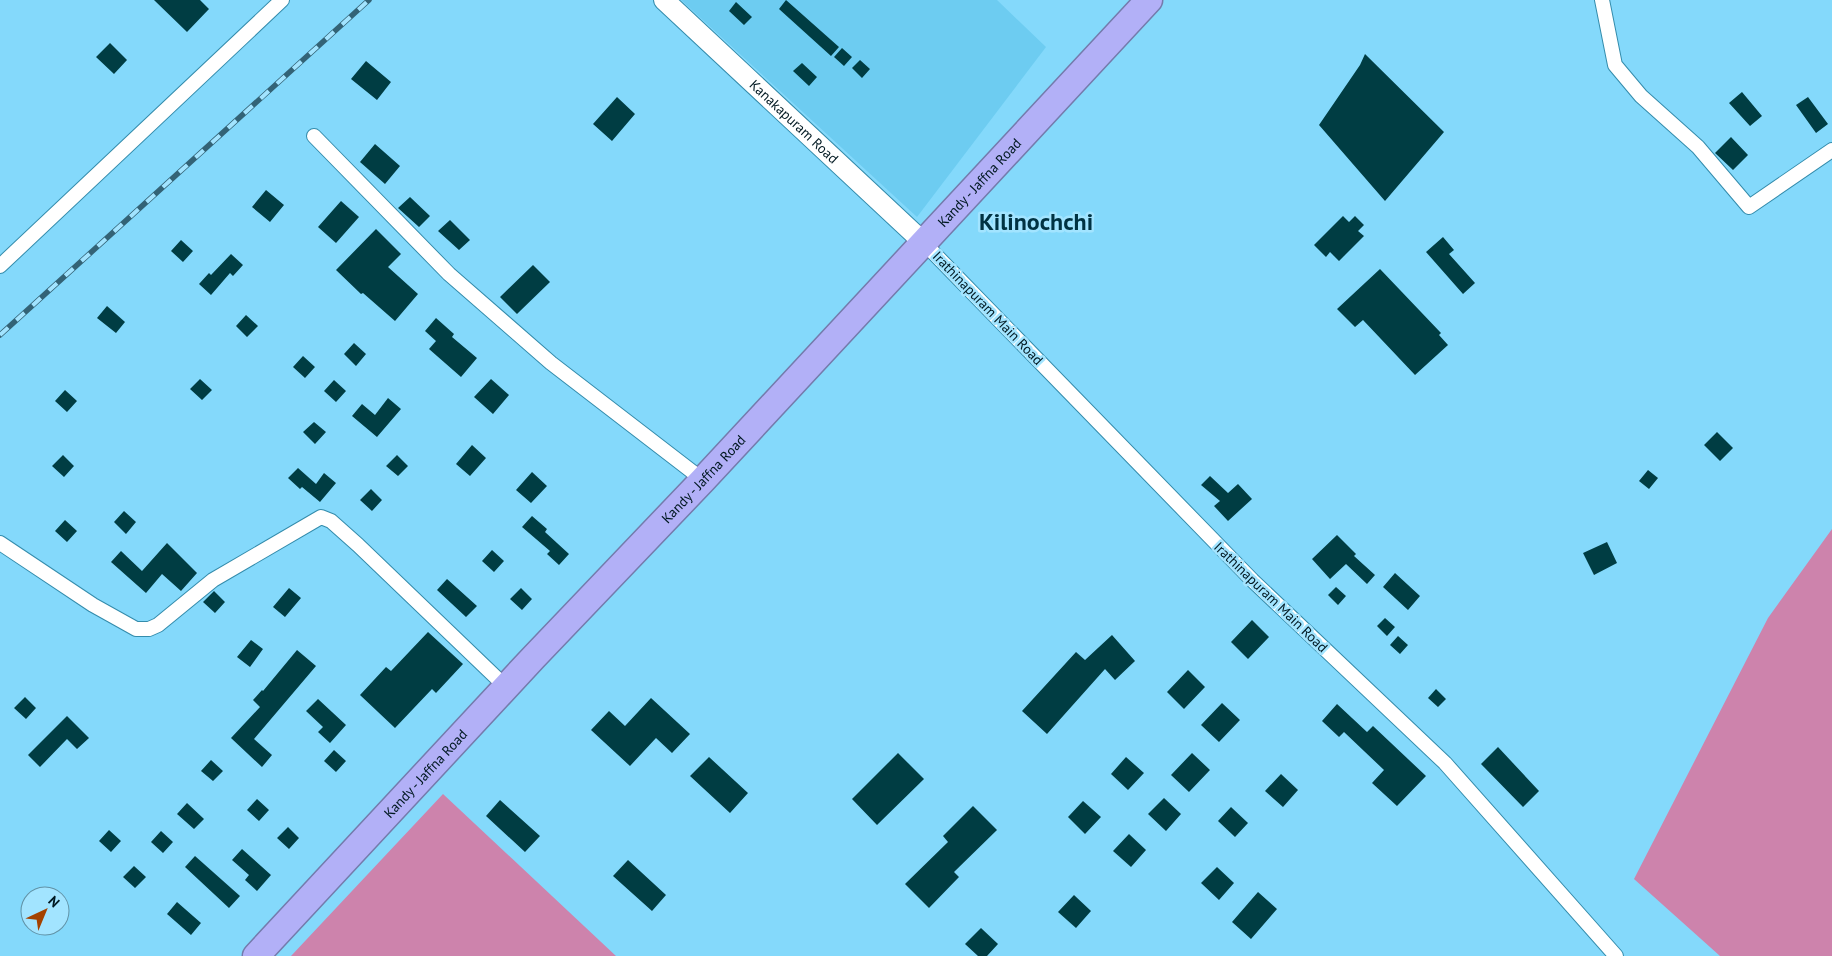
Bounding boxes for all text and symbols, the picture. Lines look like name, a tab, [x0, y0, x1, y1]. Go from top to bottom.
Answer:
street label: Kanakapuram Road	[746, 76, 842, 167]
street label: Kandy - Jaffna Road	[934, 134, 1025, 231]
district label: Kilinochchi	[979, 206, 1093, 237]
street label: Irathinapuram Main Road	[929, 247, 1047, 369]
street label: Kandy - Jaffna Road	[658, 431, 749, 527]
street label: Irathinapuram Main Road	[1210, 538, 1332, 656]
street label: Kandy - Jaffna Road	[380, 725, 471, 822]
north arrow	[20, 886, 70, 936]
text: N	[44, 892, 64, 911]

